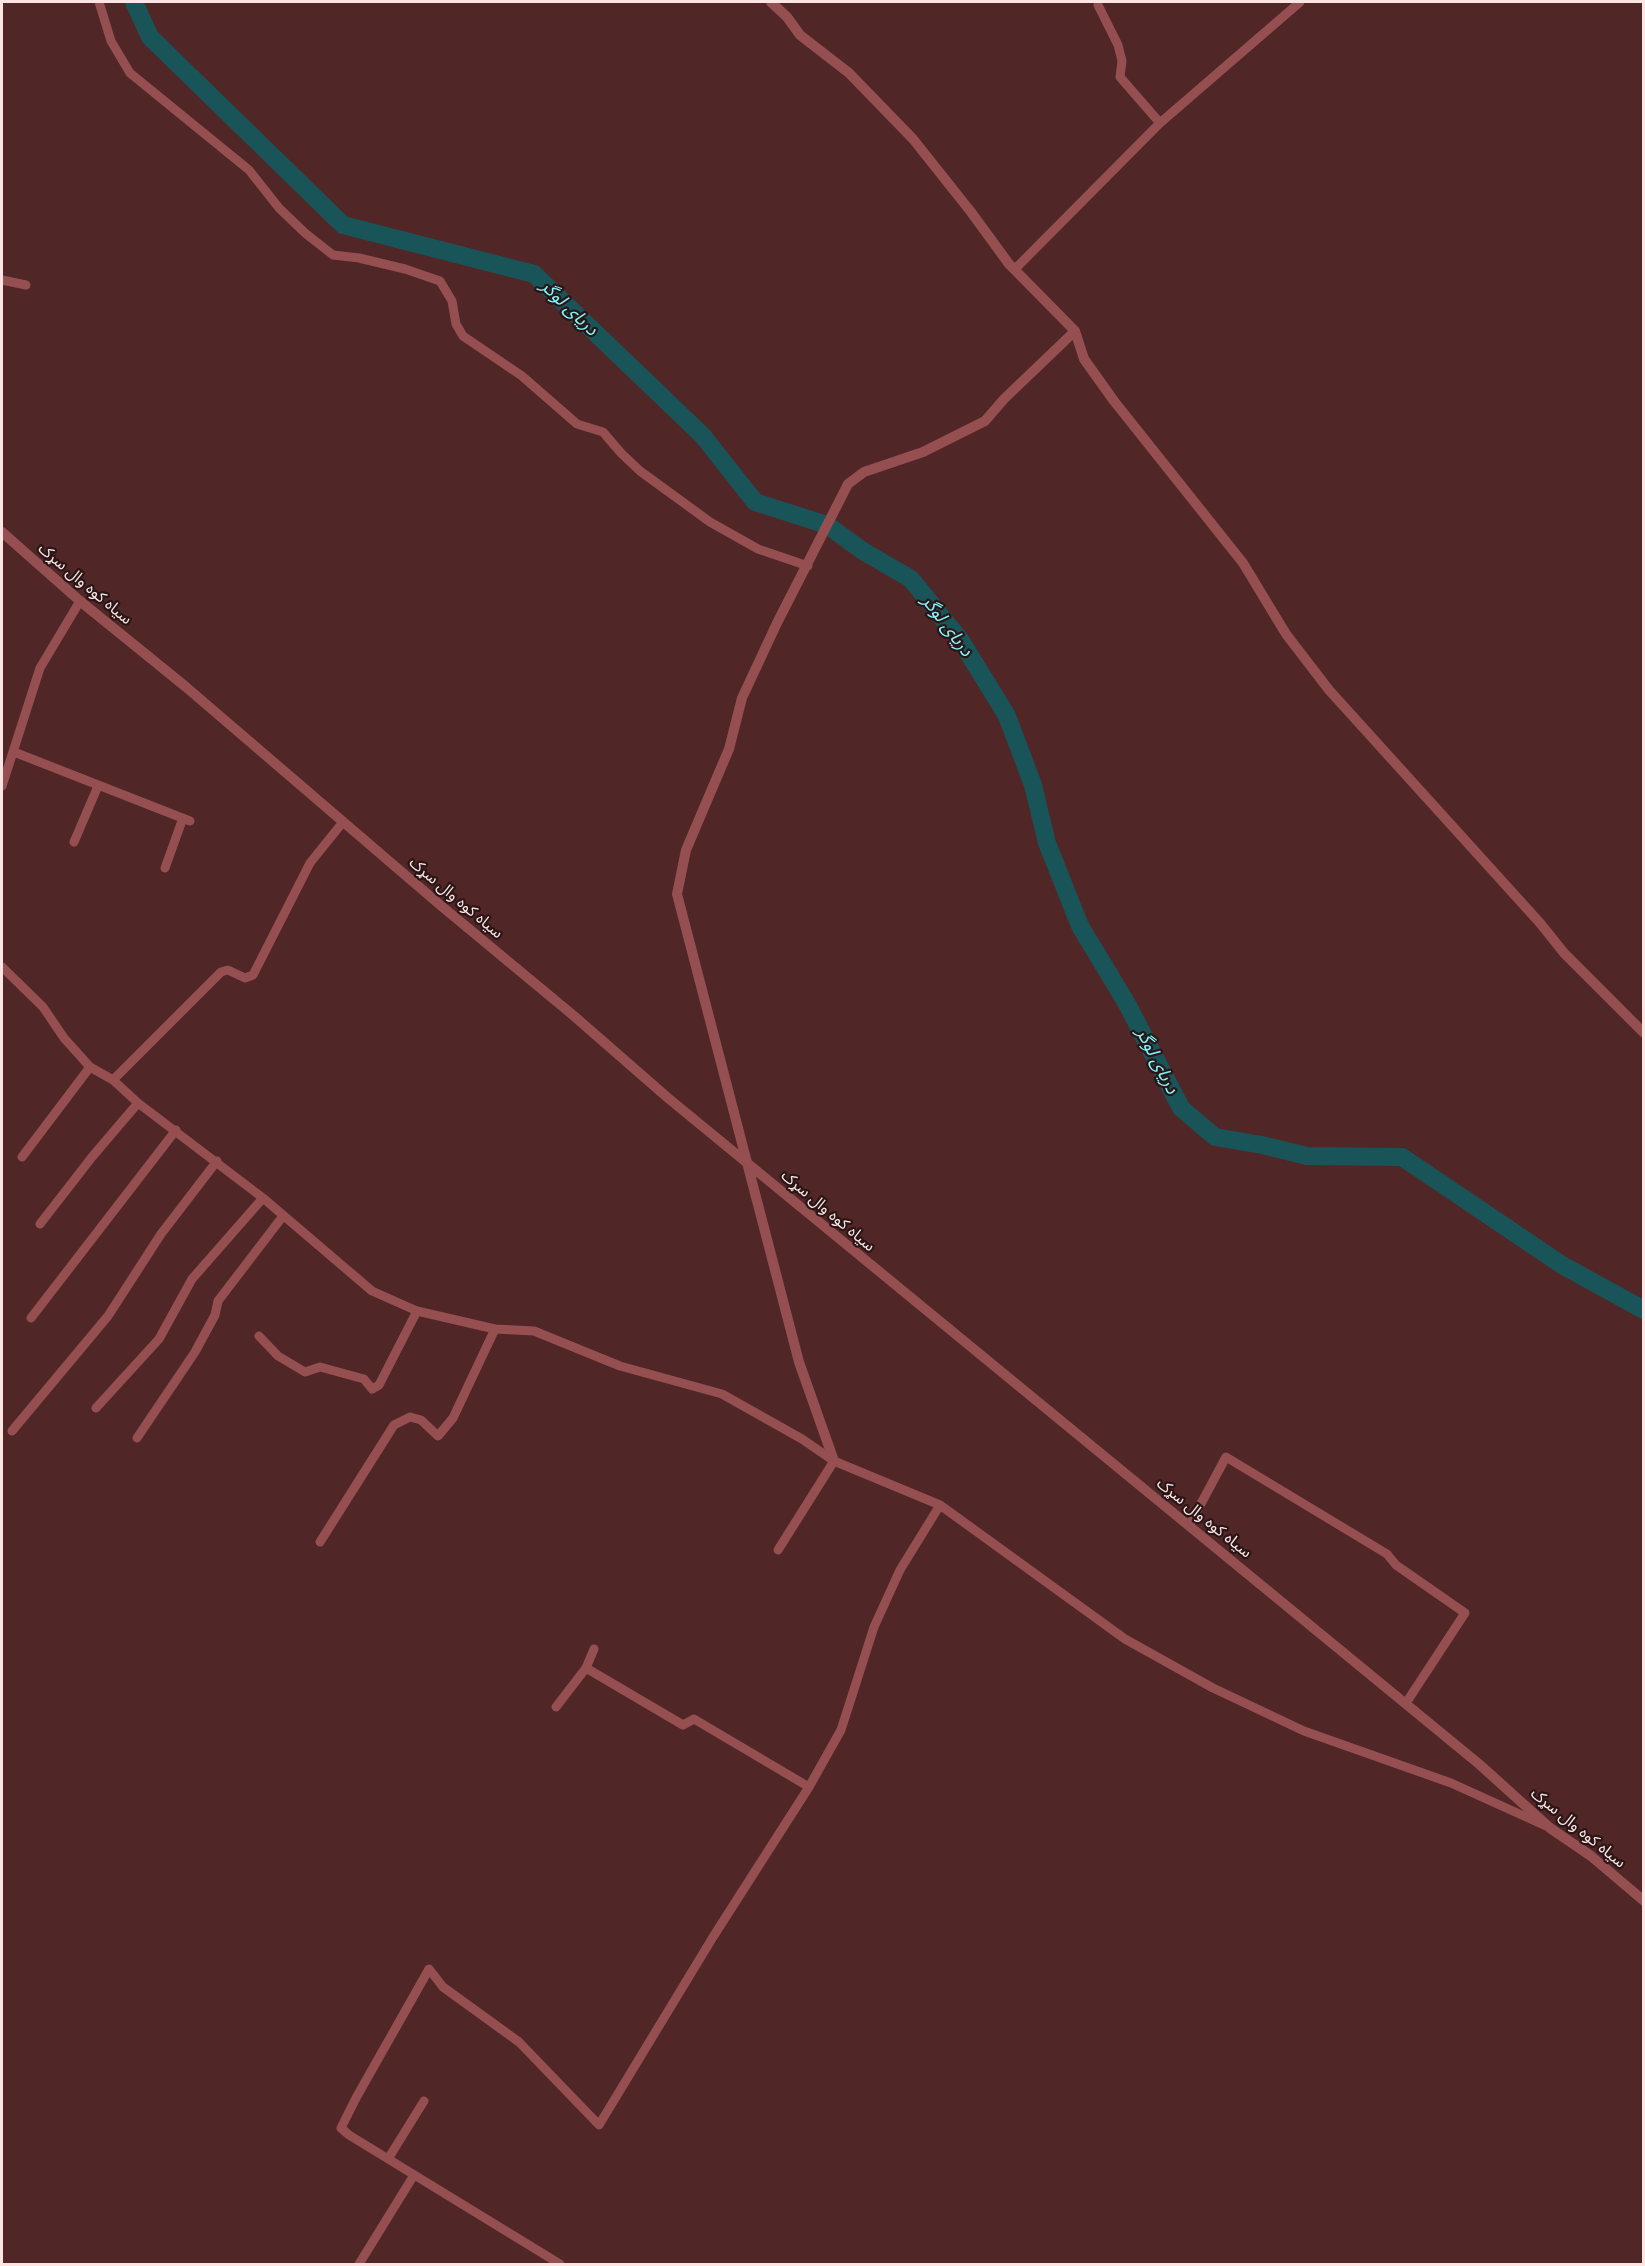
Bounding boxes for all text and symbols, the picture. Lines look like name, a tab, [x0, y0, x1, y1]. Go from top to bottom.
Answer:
water label: دریای لوگر	[536, 275, 602, 341]
street label: سیاه کوه وال سړک	[34, 539, 136, 629]
water label: دریای لوگر	[917, 591, 977, 661]
street label: سیاه کوه وال سړک	[405, 853, 507, 943]
water label: دریای لوگر	[1131, 1024, 1183, 1098]
street label: سیاه کوه وال سړک	[777, 1166, 879, 1256]
street label: سیاه کوه وال سړک	[1153, 1474, 1255, 1562]
street label: سیاه کوه وال سړک	[1527, 1784, 1629, 1872]

